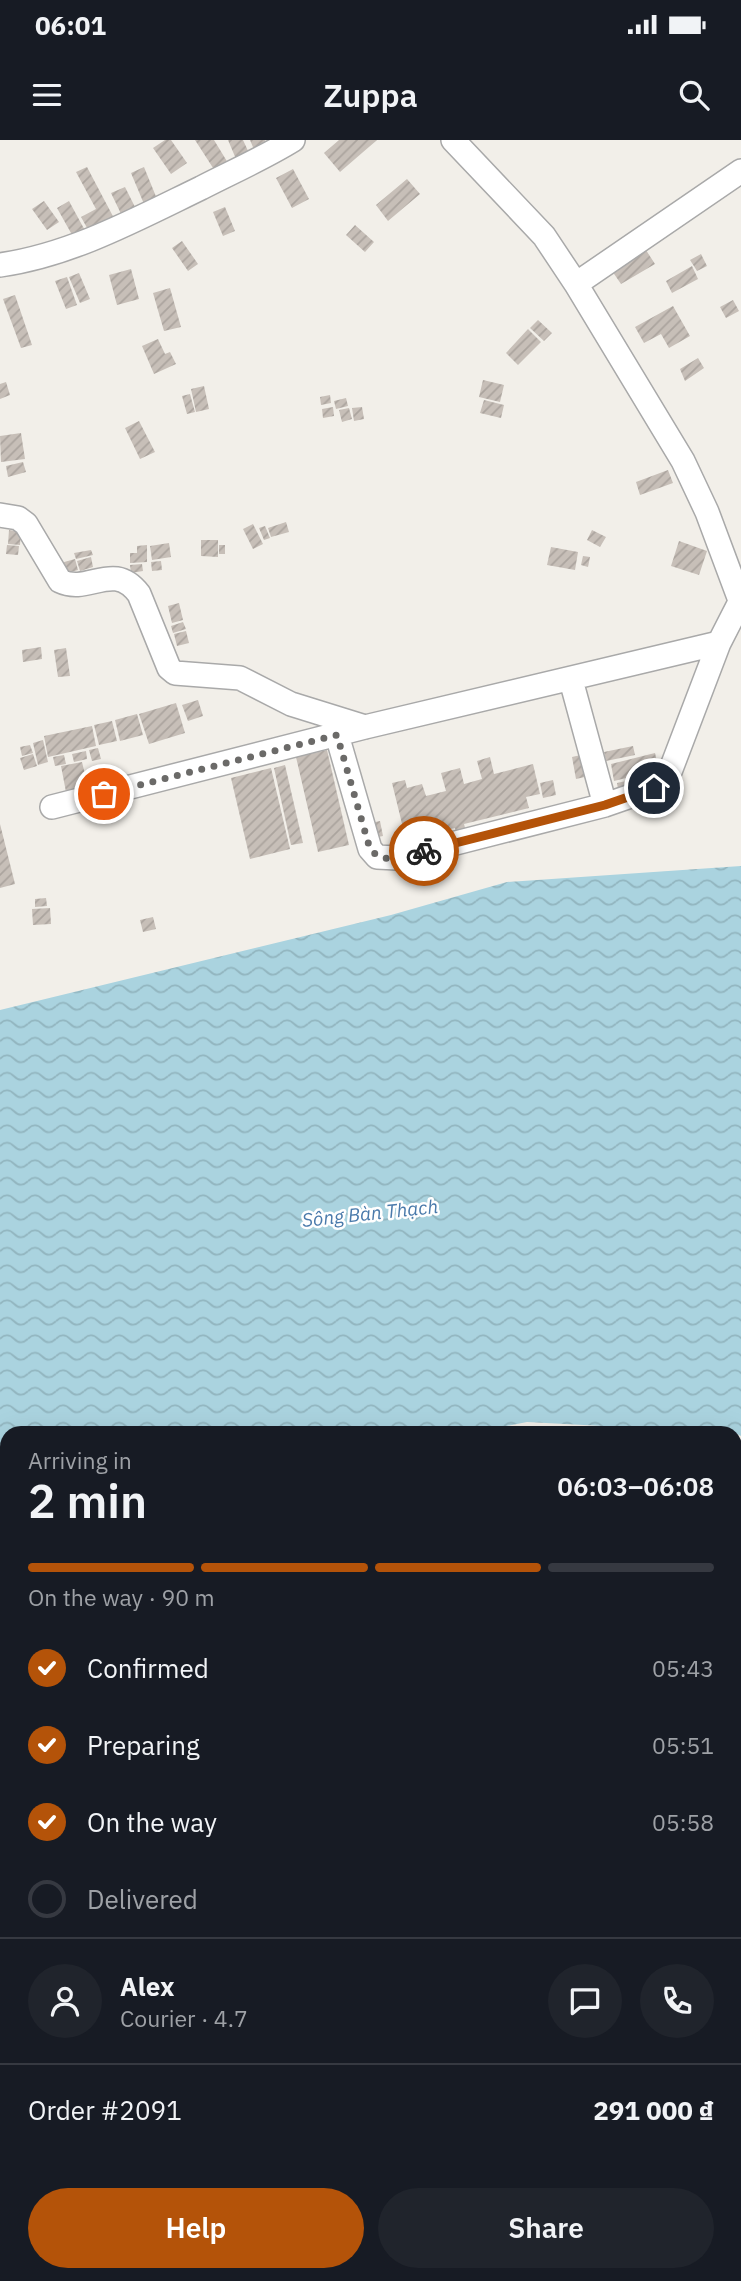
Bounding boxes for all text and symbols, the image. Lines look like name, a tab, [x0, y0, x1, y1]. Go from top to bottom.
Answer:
text: 06:01	[35, 8, 106, 42]
text: Zuppa	[323, 74, 418, 116]
icon: menu	[28, 76, 66, 114]
icon: search	[675, 76, 713, 114]
pin	[624, 758, 684, 818]
pin	[74, 764, 134, 824]
icon: home	[635, 769, 673, 807]
icon: bag	[85, 775, 123, 813]
courier	[389, 816, 459, 886]
icon: bike	[405, 832, 443, 870]
water label: Sông Bàn Thạch	[301, 1194, 439, 1232]
text: Arriving in	[28, 1445, 132, 1475]
text: 06:03–06:08	[557, 1469, 714, 1503]
text: 2 min	[28, 1471, 147, 1531]
text: On the way · 90 m	[28, 1582, 215, 1612]
icon: check	[28, 1649, 66, 1687]
text: Confirmed	[87, 1651, 209, 1685]
text: 05:43	[652, 1653, 714, 1683]
icon: check	[28, 1726, 66, 1764]
text: Preparing	[87, 1728, 200, 1762]
text: 05:51	[652, 1730, 714, 1760]
icon: check	[28, 1803, 66, 1841]
text: On the way	[87, 1805, 217, 1839]
text: 05:58	[652, 1807, 714, 1837]
text: Delivered	[87, 1882, 198, 1916]
button: person	[28, 1964, 102, 2038]
button: chat	[548, 1964, 622, 2038]
button: phone	[640, 1964, 714, 2038]
text: Alex	[120, 1969, 174, 2003]
text: Courier · 4.7	[120, 2003, 248, 2033]
text: Order #2091	[28, 2093, 182, 2127]
text: 291 000 ₫	[593, 2093, 714, 2127]
button: Help	[28, 2188, 364, 2268]
button: Share	[378, 2188, 714, 2268]

